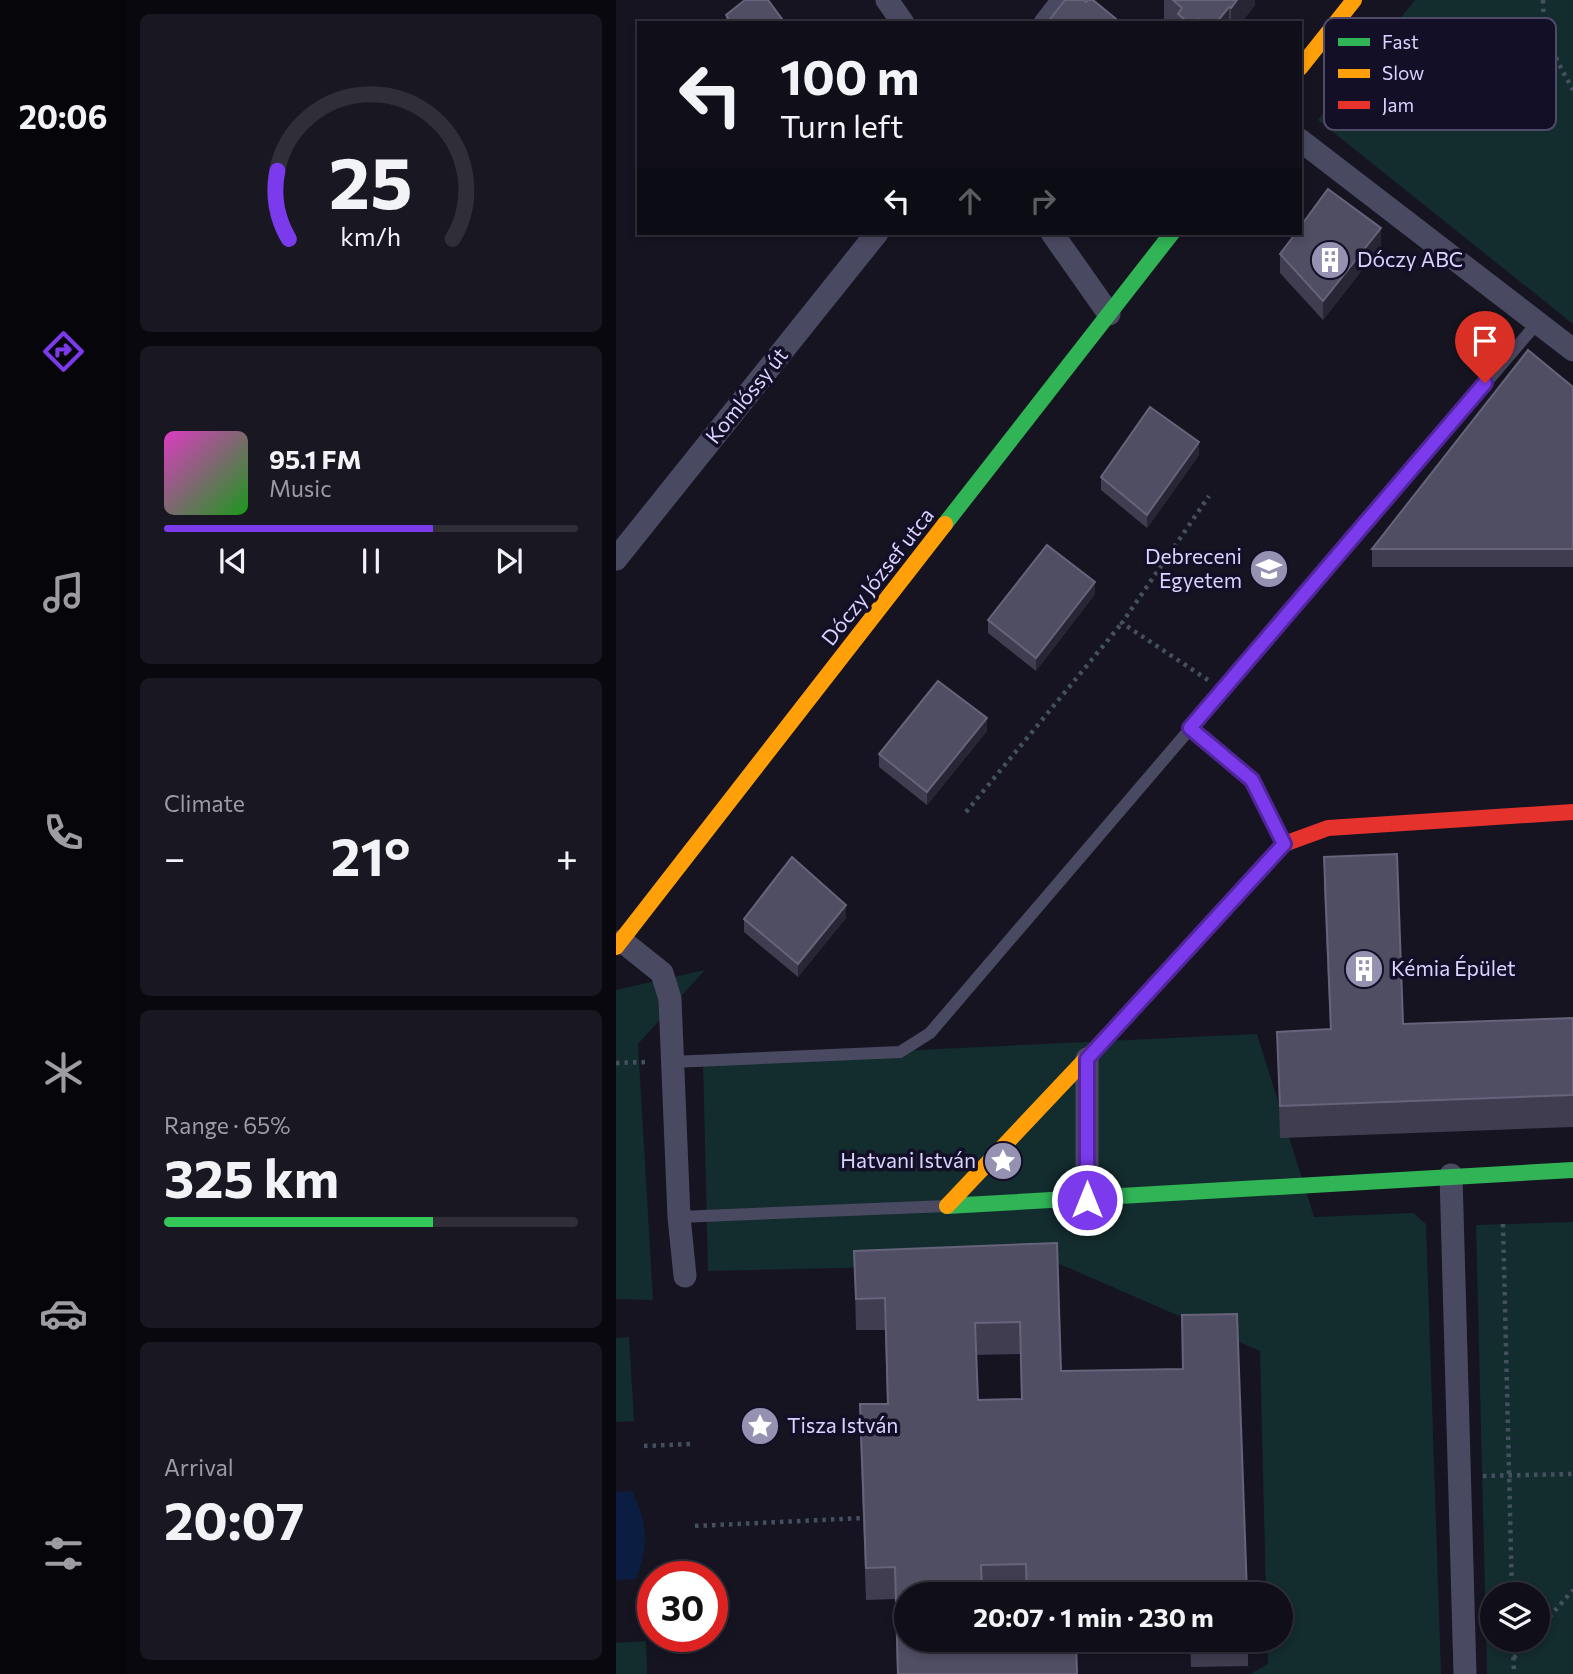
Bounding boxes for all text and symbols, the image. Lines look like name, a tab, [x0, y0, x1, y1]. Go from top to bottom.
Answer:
legend	[1324, 18, 1556, 130]
text: Fast	[1382, 30, 1419, 53]
text: 100 m	[780, 45, 919, 105]
icon: left	[665, 49, 756, 140]
text: Slow	[1382, 61, 1424, 84]
text: Jam	[1382, 93, 1414, 116]
text: 20:06	[19, 96, 107, 136]
text: Turn left	[780, 105, 904, 145]
text: 25	[329, 135, 413, 224]
icon: left	[878, 182, 916, 220]
icon: ahead	[951, 182, 989, 220]
icon: right	[1024, 182, 1062, 220]
text: km/h	[341, 221, 401, 251]
building icon: Dóczy ABC	[1309, 239, 1351, 281]
place label: Dóczy ABC	[1357, 246, 1463, 271]
pin	[1455, 311, 1515, 383]
icon: arrive	[1466, 322, 1504, 360]
icon: directions	[39, 327, 88, 376]
street label: Komlóssy út	[700, 342, 792, 448]
text: 95.1 FM	[269, 443, 362, 474]
text: Music	[269, 474, 332, 502]
street label: Dóczy József utca	[816, 503, 938, 650]
icon: previous	[214, 542, 252, 580]
icon: pause	[352, 542, 390, 580]
icon: next	[490, 542, 528, 580]
place label: Debreceni Egyetem	[1145, 543, 1242, 592]
school or university icon: Debreceni Egyetem	[1248, 548, 1290, 590]
icon: music	[39, 568, 88, 617]
text: Climate	[164, 789, 245, 817]
icon: phone	[39, 808, 88, 857]
text: 21°	[331, 823, 410, 887]
text: −	[164, 833, 186, 880]
text: +	[556, 833, 578, 880]
building icon: Kémia Épület	[1343, 948, 1385, 990]
place label: Kémia Épület	[1391, 955, 1516, 980]
icon: climate	[39, 1048, 88, 1097]
text: Range · 65%	[164, 1111, 291, 1139]
place icon: Hatvani István	[982, 1140, 1024, 1182]
text: 325 km	[164, 1145, 339, 1209]
place label: Hatvani István	[840, 1147, 976, 1172]
position arrow	[1050, 1163, 1124, 1237]
icon: car	[39, 1289, 88, 1338]
place icon: Tisza István	[739, 1405, 781, 1447]
place label: Tisza István	[787, 1412, 898, 1437]
text: Arrival	[164, 1453, 234, 1481]
text: 20:07	[164, 1487, 304, 1551]
icon: filters	[39, 1529, 88, 1578]
speed limit sign: 30	[637, 1561, 728, 1652]
map controls	[1480, 1582, 1550, 1652]
button: layers	[1480, 1582, 1550, 1652]
text: 20:07 · 1 min · 230 m	[973, 1601, 1214, 1632]

